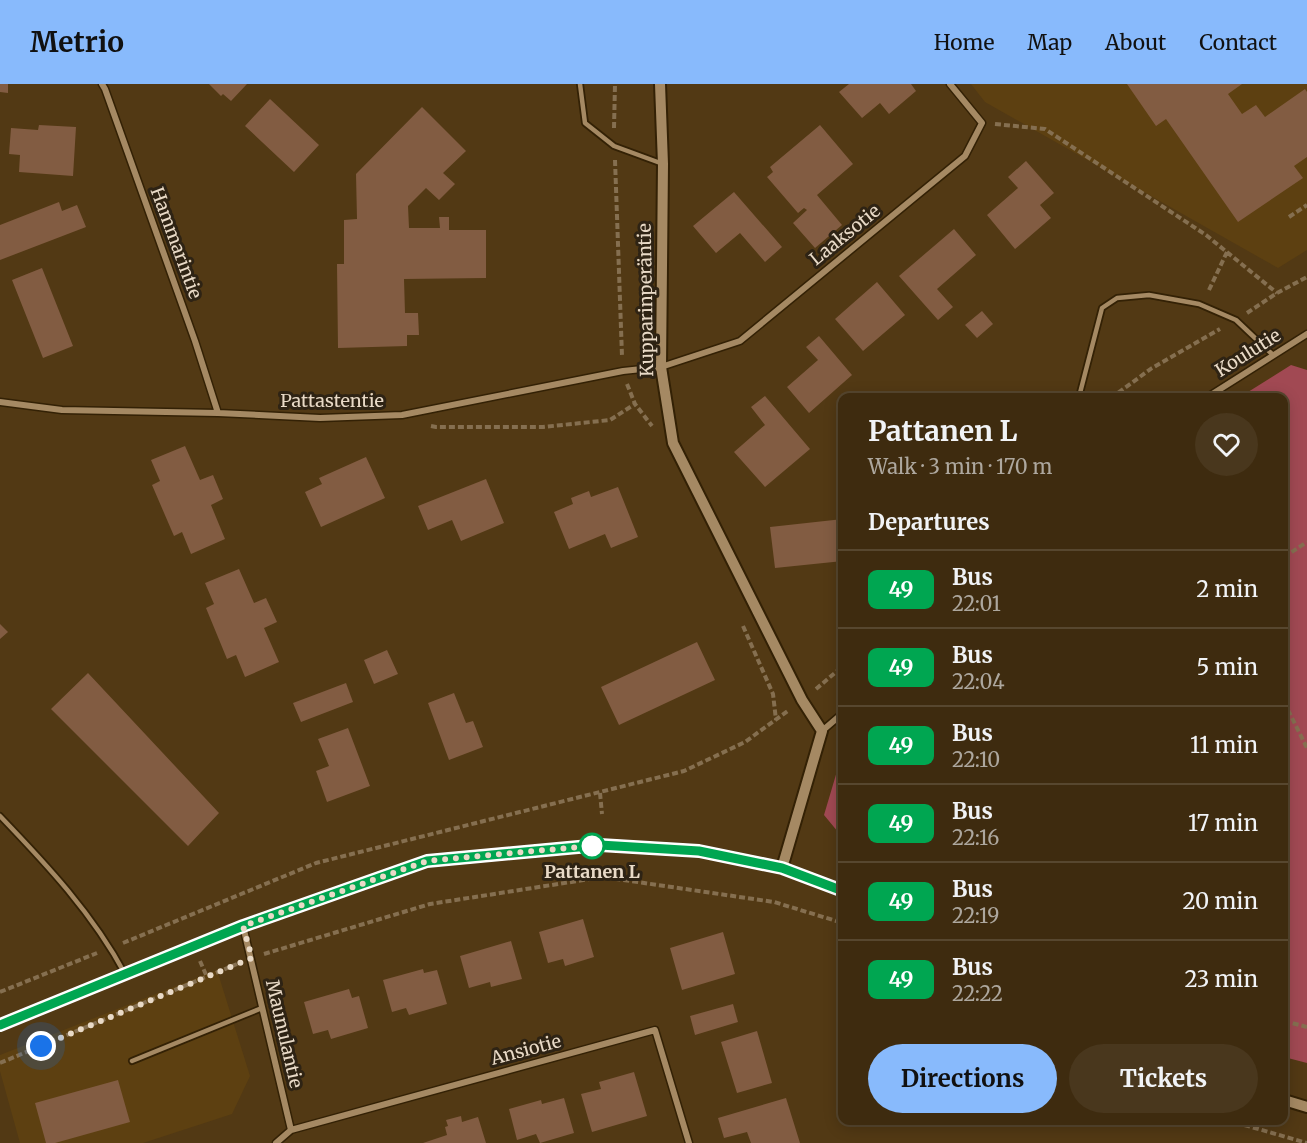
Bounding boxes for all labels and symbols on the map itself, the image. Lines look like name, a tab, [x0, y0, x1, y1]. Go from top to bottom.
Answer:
street label: Hammarintie	[146, 184, 207, 302]
street label: Laaksotie	[805, 199, 885, 270]
street label: Kupparinperäntie	[633, 223, 658, 377]
street label: Koulutie	[1211, 323, 1285, 382]
street label: Pattastentie	[280, 389, 384, 412]
marker: Pattanen L	[579, 833, 605, 859]
place label: Pattanen L	[544, 860, 641, 883]
street label: Maunulantie	[261, 977, 308, 1090]
street label: Ansiotie	[487, 1029, 564, 1070]
your location	[26, 1031, 56, 1061]

